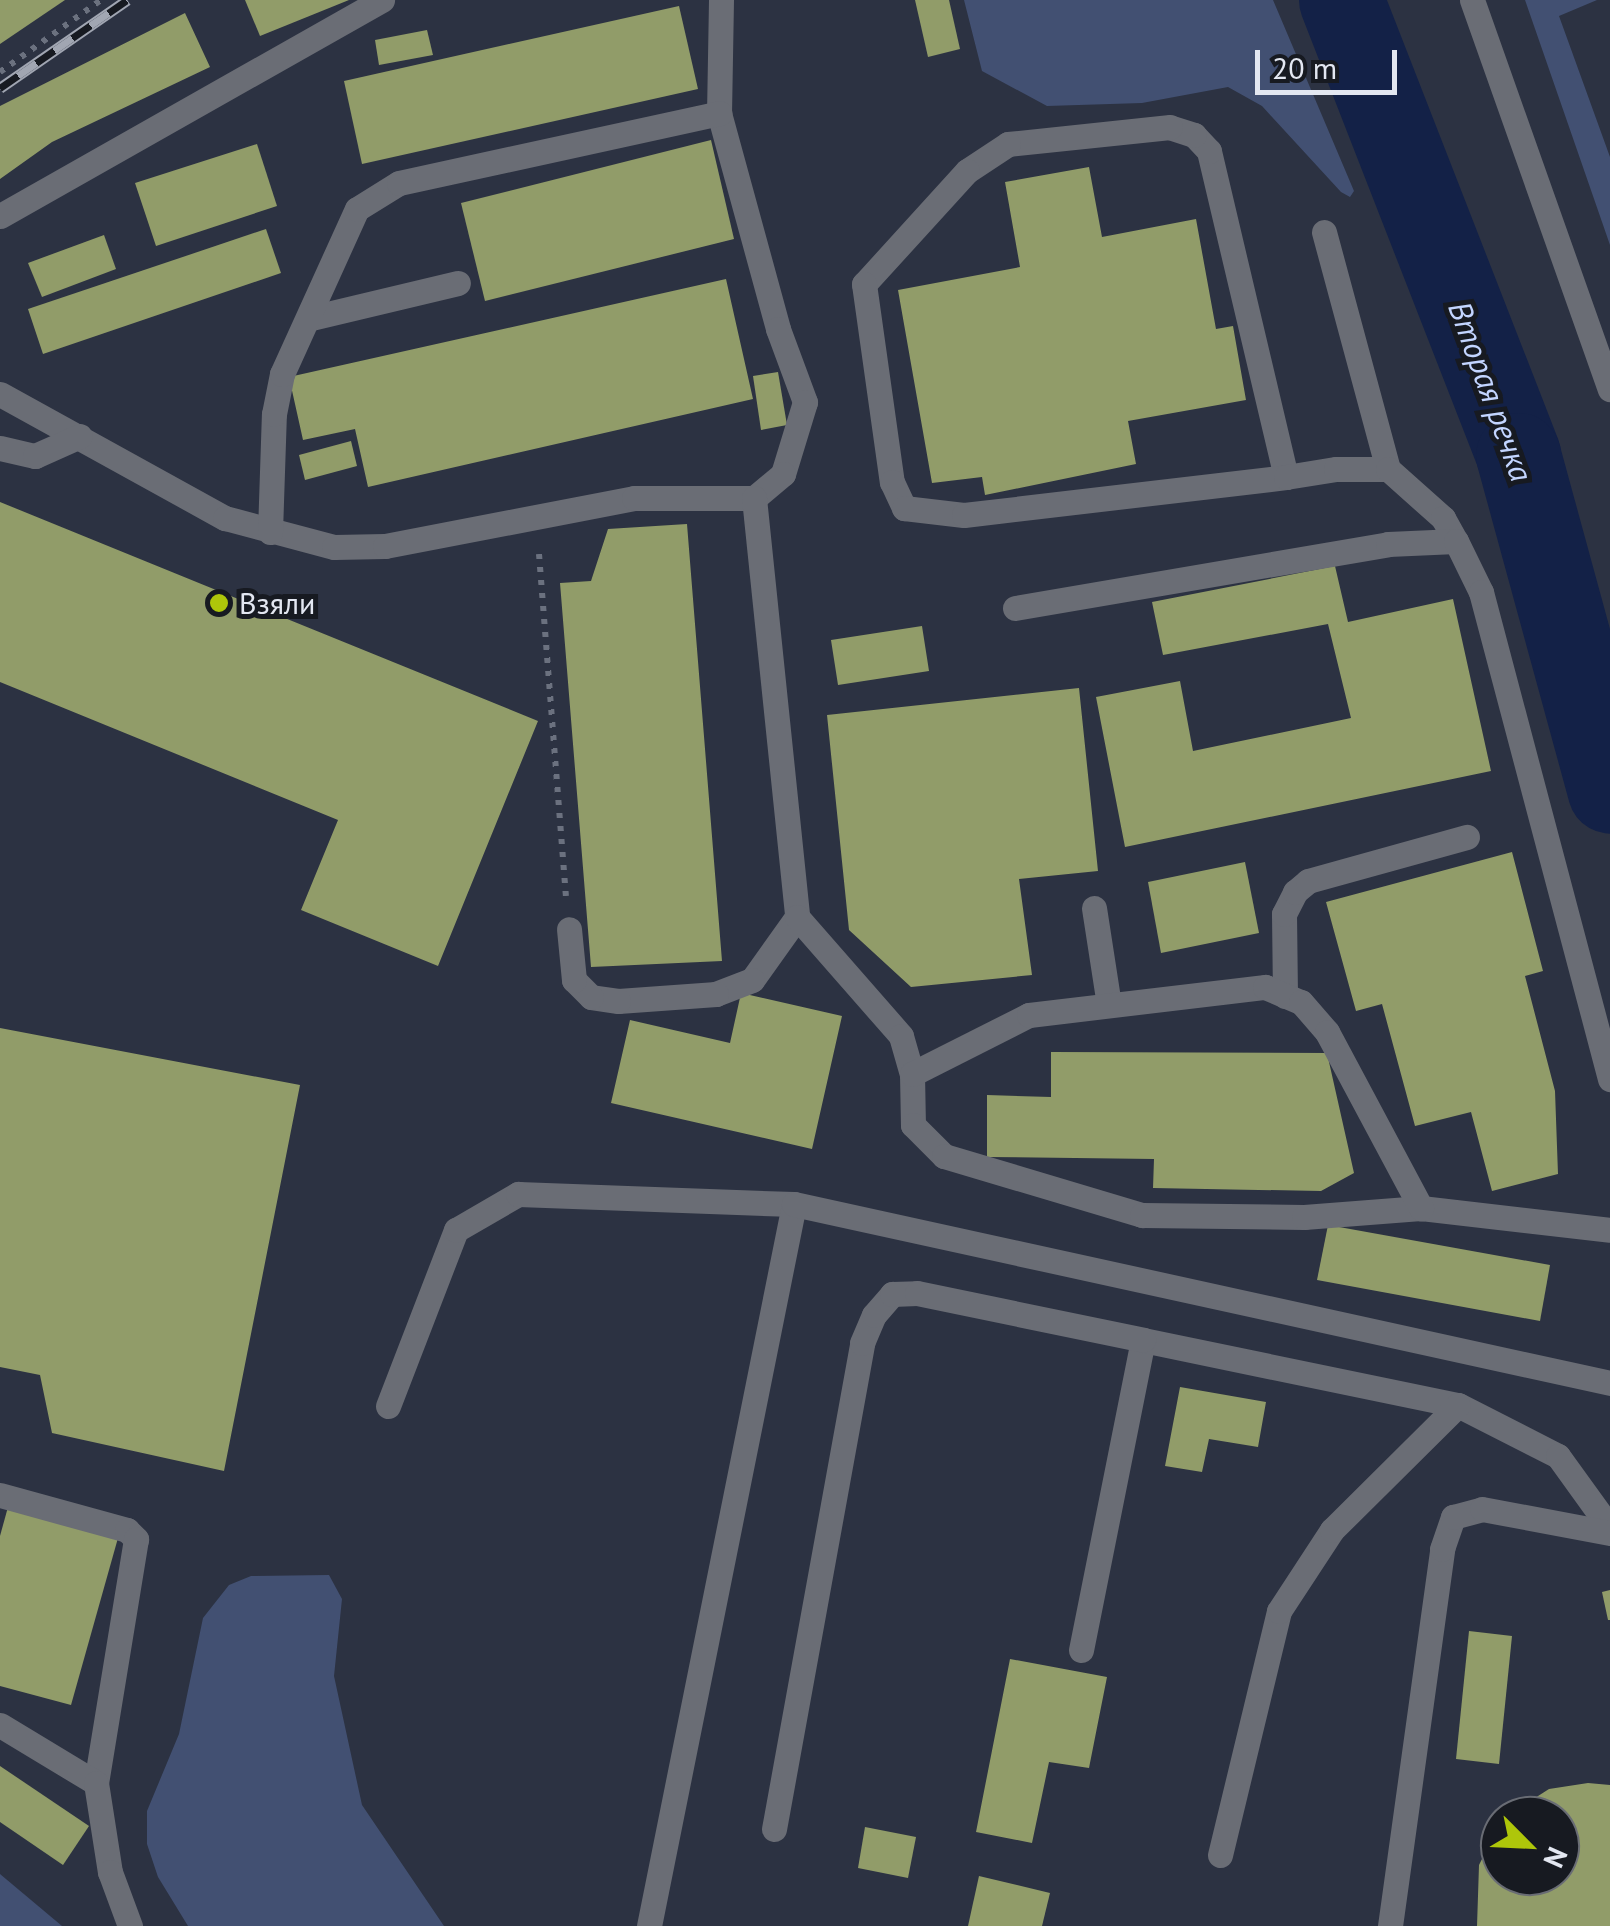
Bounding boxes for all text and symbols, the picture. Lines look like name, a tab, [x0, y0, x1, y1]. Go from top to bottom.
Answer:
scale bar	[1260, 30, 1402, 92]
text: 20 m	[1272, 48, 1337, 87]
water label: Вторая речка	[1441, 296, 1541, 486]
place label: Взяли	[239, 585, 315, 621]
marker: Взяли	[208, 592, 230, 614]
north arrow	[1480, 1796, 1580, 1896]
text: N	[1535, 1842, 1577, 1874]

